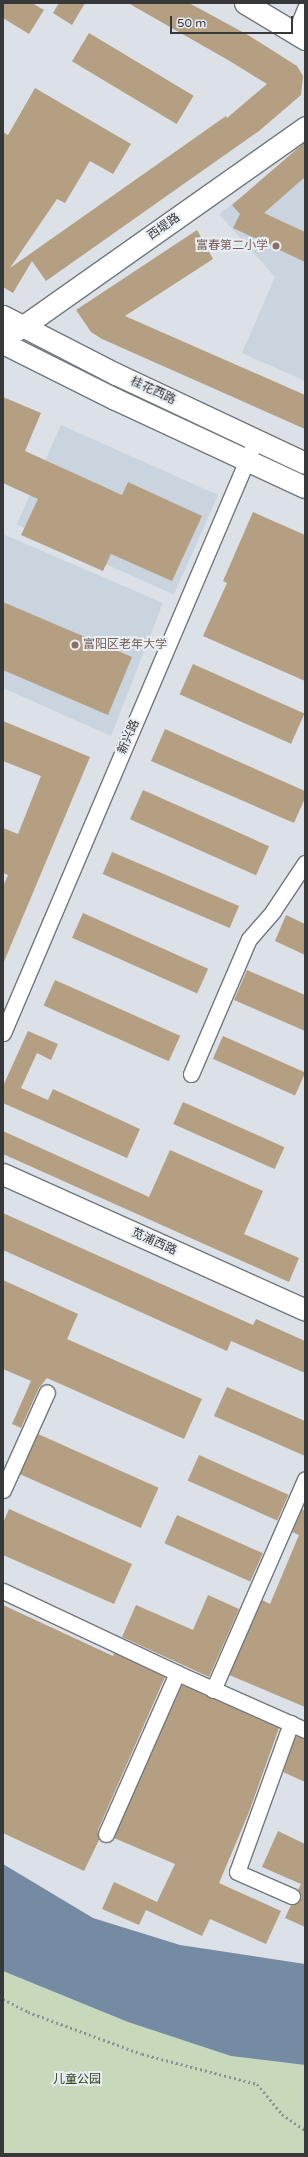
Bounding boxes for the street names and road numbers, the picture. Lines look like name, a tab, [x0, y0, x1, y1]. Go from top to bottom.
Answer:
street label: 西堤路	[145, 211, 183, 243]
street label: 桂花西路	[128, 374, 178, 408]
street label: 新兴路	[115, 718, 143, 756]
street label: 苋浦西路	[129, 1226, 179, 1258]

